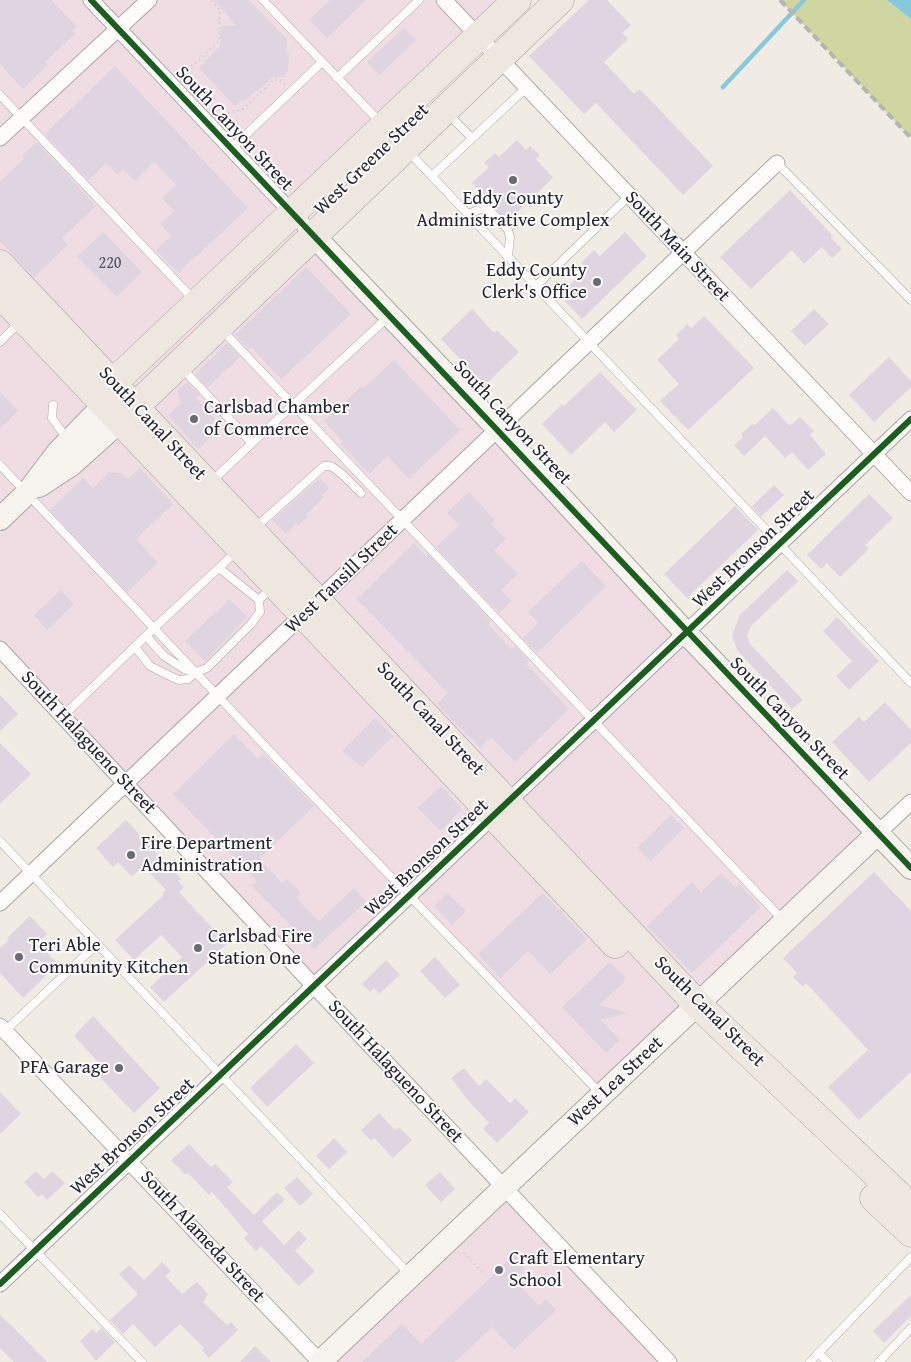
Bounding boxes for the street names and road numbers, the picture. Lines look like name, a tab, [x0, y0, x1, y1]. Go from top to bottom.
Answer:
street label: South Canyon Street	[170, 62, 298, 196]
street label: West Greene Street	[310, 99, 434, 221]
street label: South Main Street	[620, 187, 734, 307]
street label: South Canyon Street	[448, 356, 576, 490]
street label: South Canal Street	[93, 362, 211, 486]
street label: West Bronson Street	[688, 485, 820, 613]
street label: West Tansill Street	[281, 519, 403, 639]
street label: South Canyon Street	[724, 653, 854, 785]
street label: South Canal Street	[371, 657, 489, 781]
street label: South Halagueno Street	[16, 666, 160, 820]
street label: West Bronson Street	[360, 795, 494, 921]
street label: South Canal Street	[649, 952, 769, 1072]
street label: South Halagueno Street	[323, 995, 467, 1149]
street label: West Lea Street	[564, 1032, 668, 1132]
street label: West Bronson Street	[66, 1074, 200, 1200]
street label: South Alameda Street	[135, 1166, 269, 1308]

